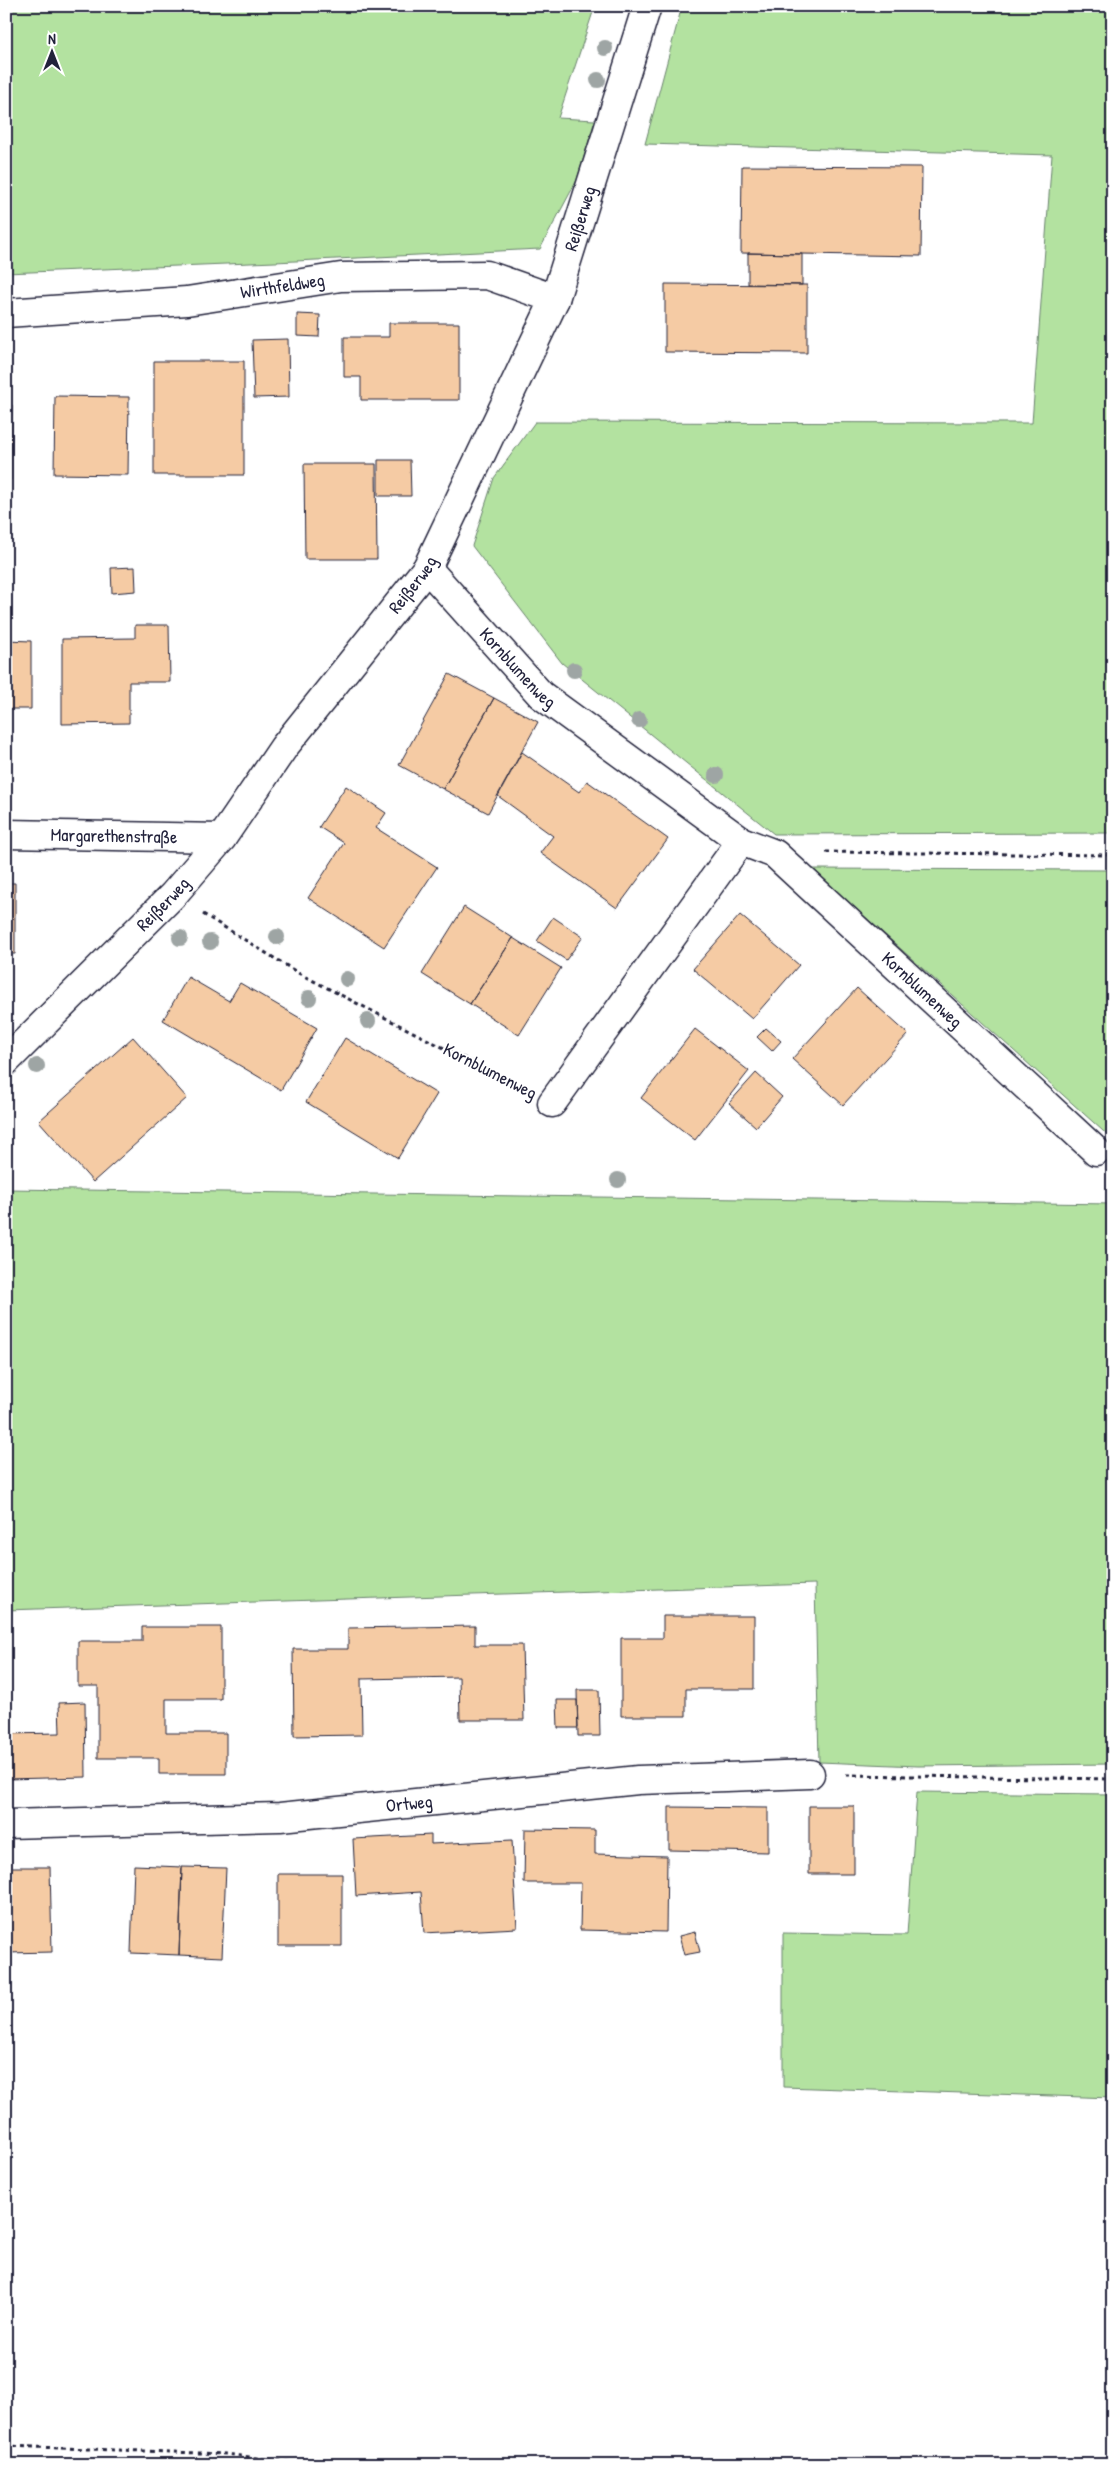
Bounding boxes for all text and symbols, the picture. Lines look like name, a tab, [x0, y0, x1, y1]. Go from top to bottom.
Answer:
north arrow	[28, 28, 78, 78]
text: N	[48, 29, 56, 48]
street label: Reißerweg	[558, 183, 602, 254]
street label: Wirthfeldweg	[239, 267, 326, 305]
street label: Reißerweg	[382, 552, 443, 619]
street label: Kornblumenweg	[474, 622, 561, 714]
street label: Margarethenstraße	[50, 822, 178, 849]
street label: Reißerweg	[131, 871, 195, 936]
street label: Kornblumenweg	[876, 946, 968, 1034]
street label: Kornblumenweg	[439, 1036, 541, 1105]
street label: Ortweg	[385, 1788, 434, 1818]

